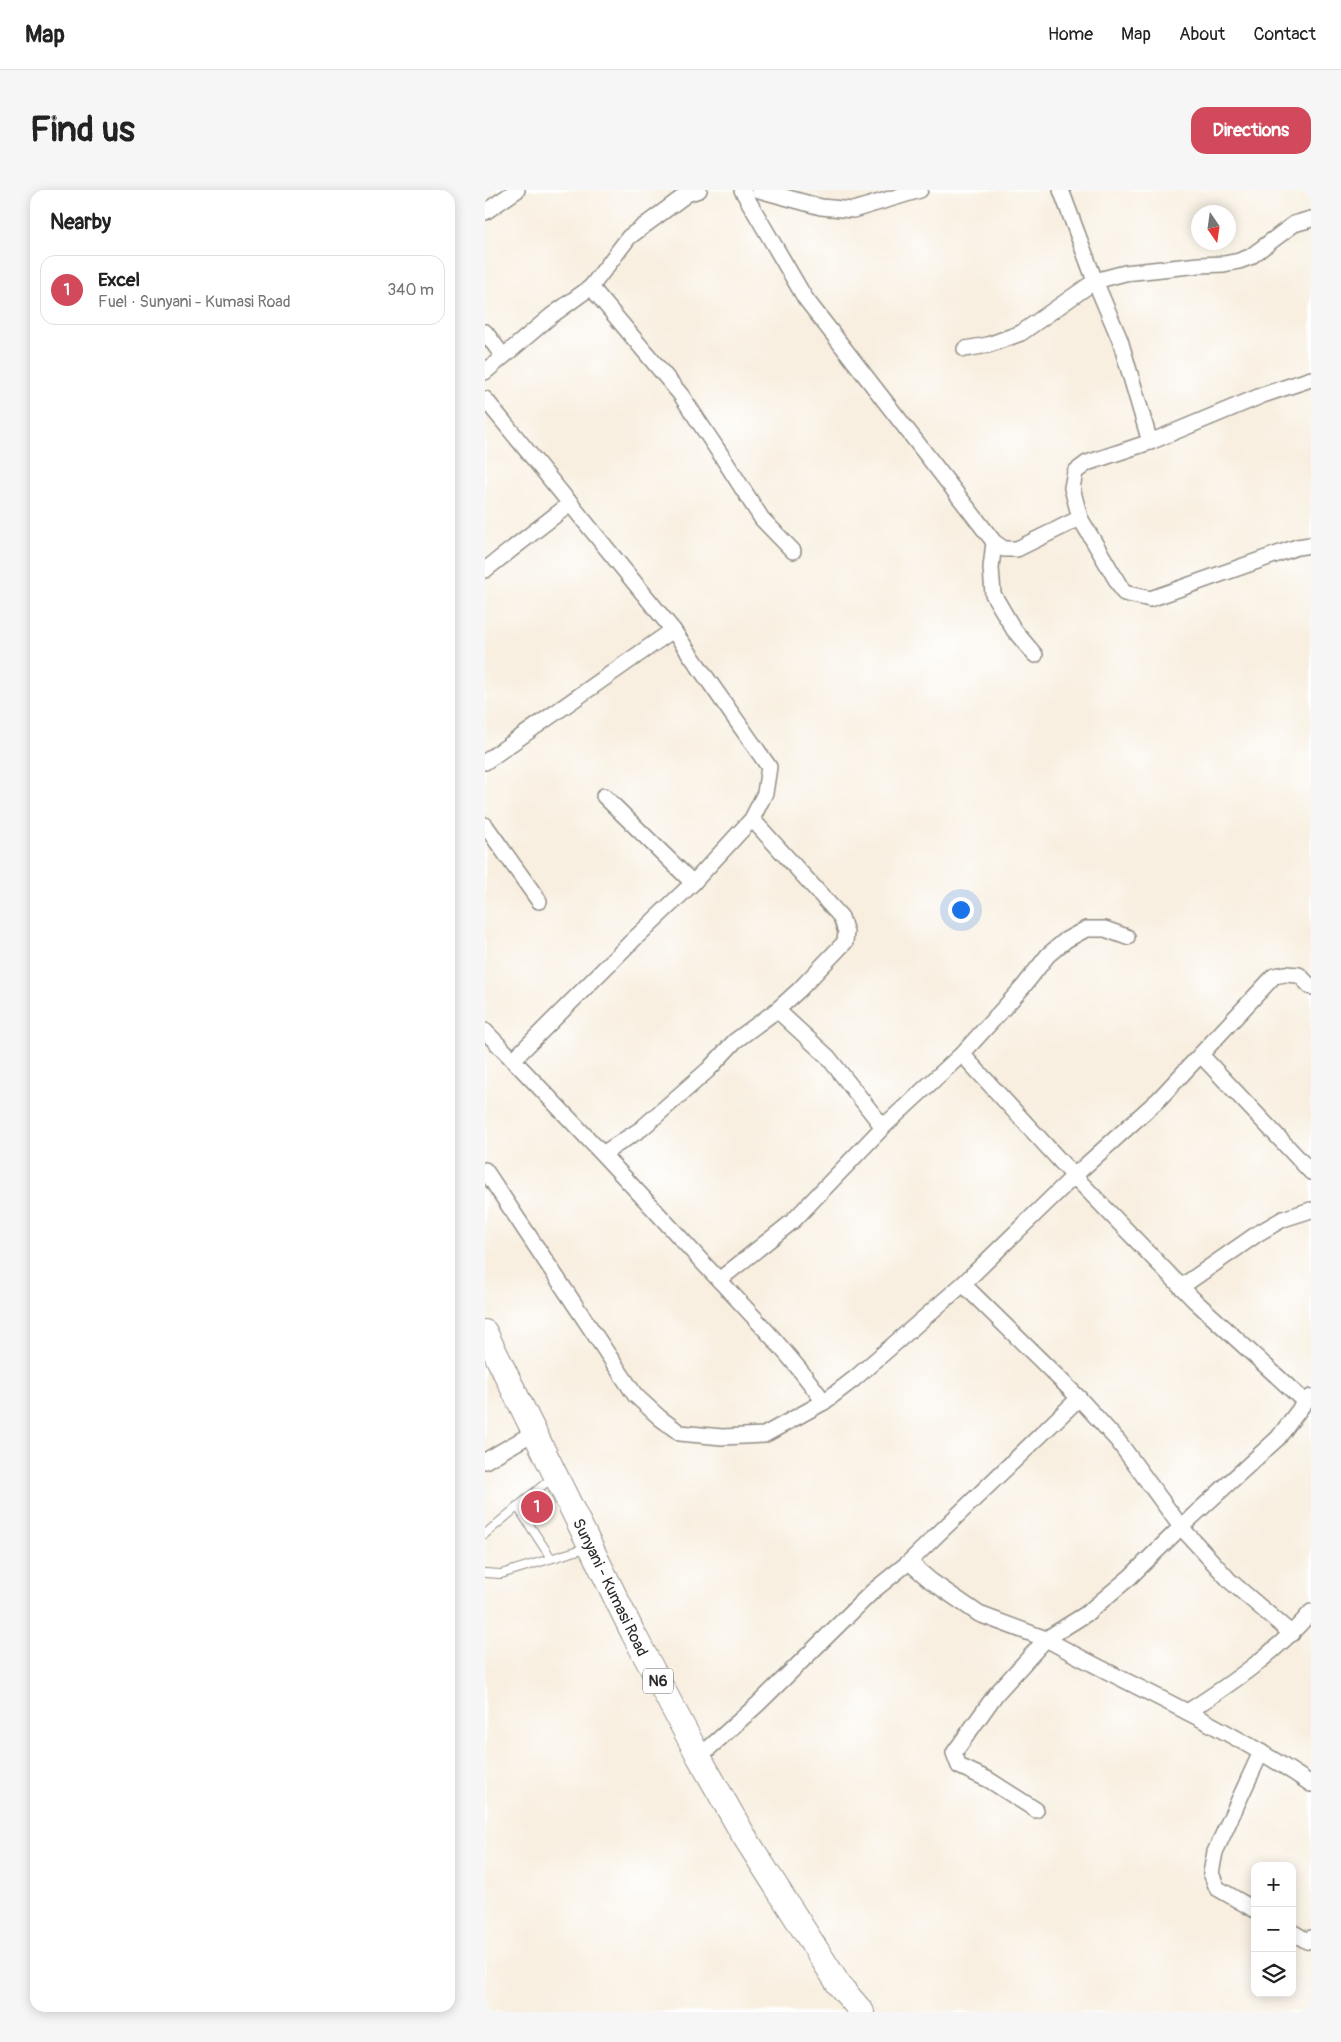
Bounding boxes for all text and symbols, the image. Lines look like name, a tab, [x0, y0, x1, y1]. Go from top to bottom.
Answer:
text: Map	[25, 20, 65, 49]
text: Home	[1048, 23, 1093, 46]
text: Map	[1121, 23, 1151, 46]
text: About	[1179, 23, 1225, 46]
text: Contact	[1253, 23, 1316, 46]
button: Directions	[1191, 107, 1311, 154]
text: Find us	[30, 108, 135, 152]
north arrow	[1191, 205, 1236, 250]
text: Nearby	[50, 209, 111, 236]
text: Excel	[98, 268, 140, 292]
text: 1	[64, 280, 70, 300]
text: 340 m	[387, 280, 434, 300]
text: Fuel · Sunyani - Kumasi Road	[98, 292, 291, 312]
your location	[948, 897, 974, 923]
pin: 1	[521, 1488, 553, 1526]
street label: Sunyani - Kumasi Road	[568, 1515, 652, 1660]
road number: N6	[643, 1668, 673, 1694]
map controls	[1251, 1862, 1296, 1997]
button: +	[1251, 1862, 1296, 1907]
button: −	[1251, 1907, 1296, 1952]
button: layers	[1251, 1952, 1296, 1997]

